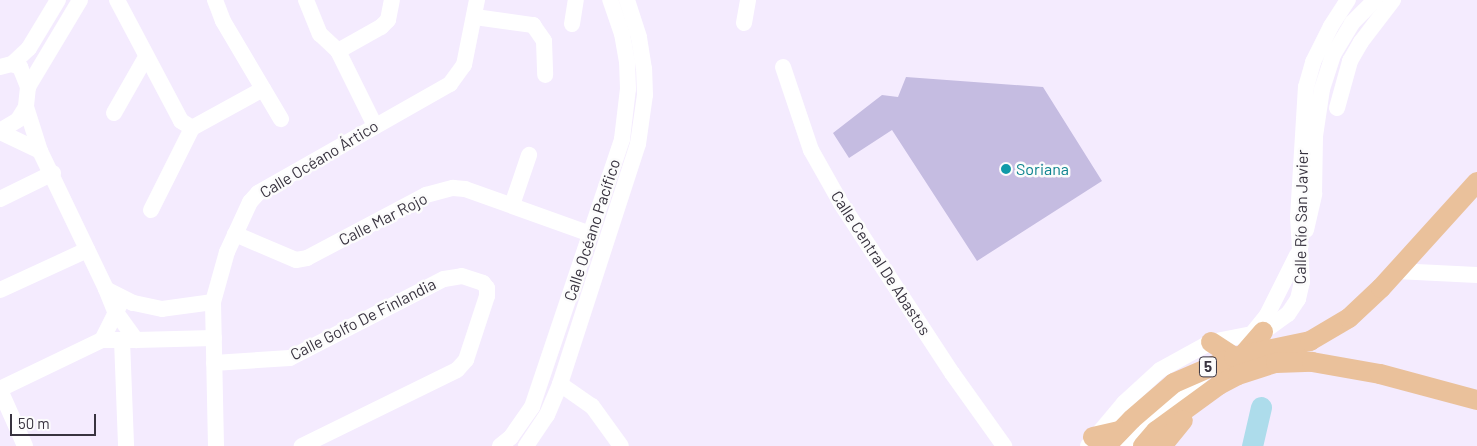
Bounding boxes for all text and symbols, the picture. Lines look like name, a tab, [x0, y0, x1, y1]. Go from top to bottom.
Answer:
street label: Calle Océano Ártico	[256, 116, 382, 202]
street label: Calle Río San Javier	[1290, 150, 1312, 284]
street label: Calle Océano Pacífico	[560, 157, 624, 303]
place label: Soriana	[1016, 159, 1069, 179]
marker: Soriana	[1000, 163, 1012, 175]
street label: Calle Central De Abastos	[827, 187, 935, 339]
street label: Calle Mar Rojo	[336, 189, 430, 249]
street label: Calle Golfo De Finlandia	[287, 274, 439, 364]
road number: 5	[1198, 354, 1218, 380]
scale bar	[12, 404, 99, 436]
text: 50 m	[18, 414, 50, 432]

